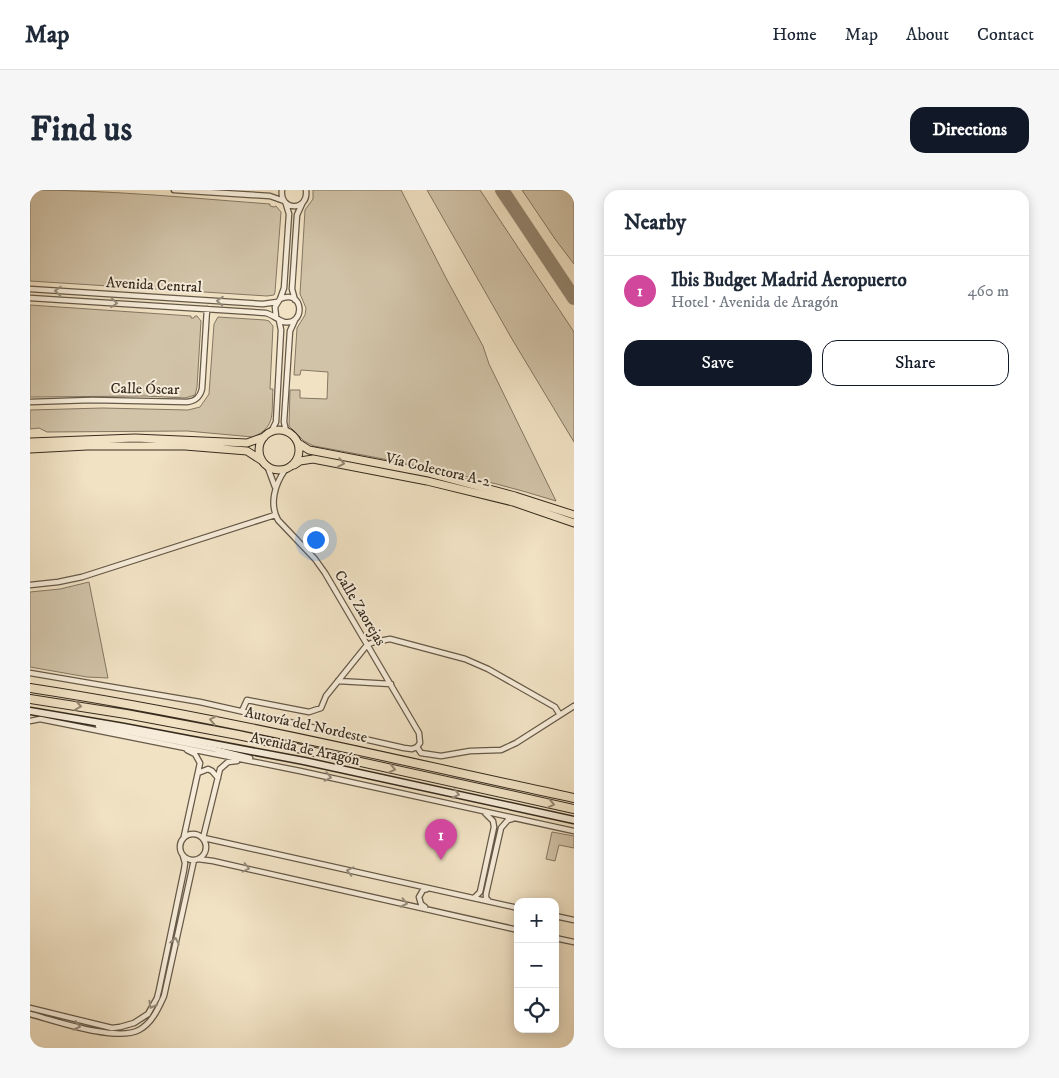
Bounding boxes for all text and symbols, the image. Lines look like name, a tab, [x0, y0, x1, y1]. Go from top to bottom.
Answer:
text: Map	[25, 20, 69, 50]
text: Home	[772, 24, 817, 46]
text: Map	[845, 24, 878, 46]
text: About	[906, 24, 949, 46]
text: Contact	[977, 24, 1034, 46]
button: Directions	[910, 107, 1029, 153]
text: Find us	[30, 108, 132, 152]
text: Nearby	[624, 210, 686, 236]
text: Ibis Budget Madrid Aeropuerto	[671, 269, 907, 292]
street label: Avenida Central	[106, 273, 203, 297]
text: 1	[637, 281, 643, 301]
text: 460 m	[967, 281, 1009, 301]
one-way arrow	[53, 286, 61, 297]
text: Hotel · Avenida de Aragón	[671, 292, 838, 312]
one-way arrow	[216, 296, 224, 307]
one-way arrow	[110, 298, 118, 309]
button: Save	[624, 340, 812, 386]
button: Share	[822, 340, 1009, 386]
street label: Calle Óscar	[110, 379, 180, 399]
street label: Vía Colectora A-2	[383, 448, 493, 491]
one-way arrow	[336, 458, 345, 468]
your location	[303, 527, 329, 553]
street label: Calle Zaorejas	[330, 567, 390, 649]
one-way arrow	[74, 701, 82, 711]
street label: Autovía del Nordeste	[243, 703, 369, 747]
one-way arrow	[209, 715, 217, 725]
street label: Avenida de Aragón	[248, 728, 362, 770]
one-way arrow	[387, 763, 396, 774]
one-way arrow	[324, 771, 333, 782]
one-way arrow	[451, 788, 460, 799]
one-way arrow	[546, 798, 555, 809]
pin: 1	[425, 819, 457, 860]
one-way arrow	[241, 862, 250, 873]
one-way arrow	[346, 866, 355, 877]
one-way arrow	[400, 898, 409, 908]
map controls	[514, 898, 559, 1033]
button: +	[514, 898, 559, 943]
one-way arrow	[169, 936, 180, 945]
button: −	[514, 943, 559, 988]
button: locate	[514, 988, 559, 1033]
one-way arrow	[149, 1000, 159, 1009]
one-way arrow	[73, 1020, 82, 1031]

